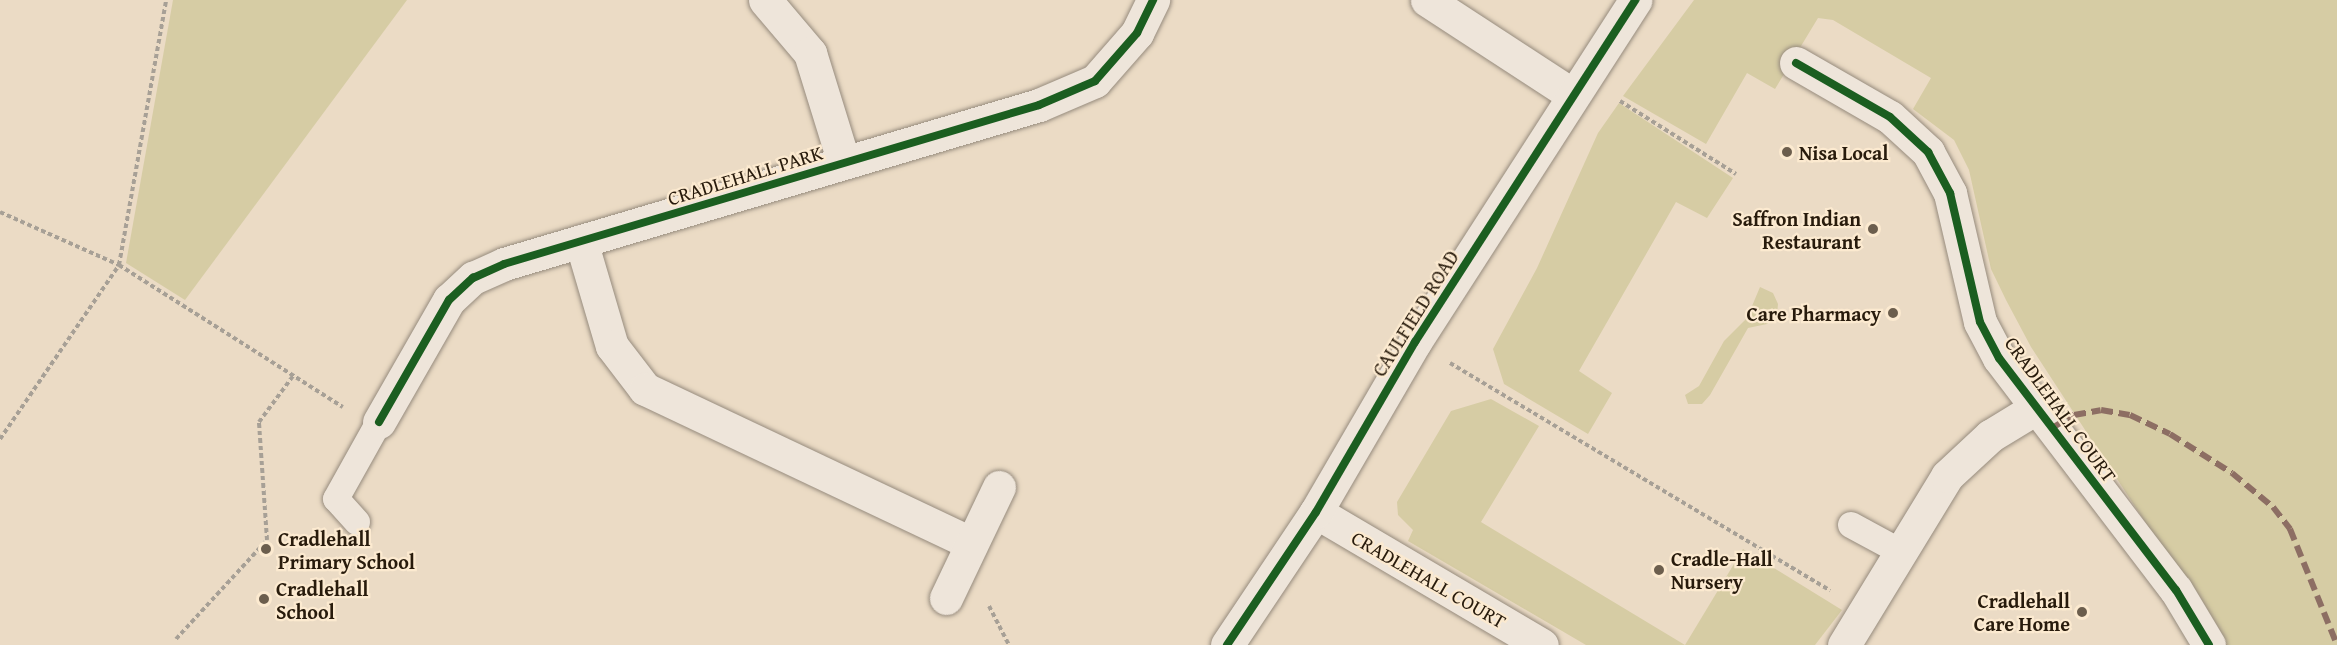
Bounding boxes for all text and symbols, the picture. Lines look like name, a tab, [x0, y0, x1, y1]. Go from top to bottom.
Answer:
street label: CRADLEHALL PARK	[665, 140, 825, 210]
place label: Nisa Local	[1799, 140, 1889, 164]
marker: Nisa Local	[1780, 145, 1794, 159]
place label: Saffron Indian Restaurant	[1732, 206, 1861, 253]
marker: Saffron Indian Restaurant	[1866, 222, 1880, 236]
street label: CAULFIELD ROAD	[1367, 245, 1463, 381]
place label: Care Pharmacy	[1747, 301, 1881, 325]
marker: Care Pharmacy	[1886, 306, 1900, 320]
street label: CRADLEHALL COURT	[2000, 331, 2122, 487]
street label: CRADLEHALL COURT	[1348, 525, 1510, 633]
place label: Cradlehall Primary School	[278, 526, 415, 573]
marker: Cradlehall Primary School	[259, 542, 273, 556]
place label: Cradle-Hall Nursery	[1671, 546, 1773, 593]
marker: Cradle-Hall Nursery	[1652, 563, 1666, 577]
place label: Cradlehall School	[276, 576, 369, 623]
place label: Cradlehall Care Home	[1974, 588, 2070, 635]
marker: Cradlehall School	[257, 592, 271, 606]
marker: Cradlehall Care Home	[2075, 605, 2089, 619]

